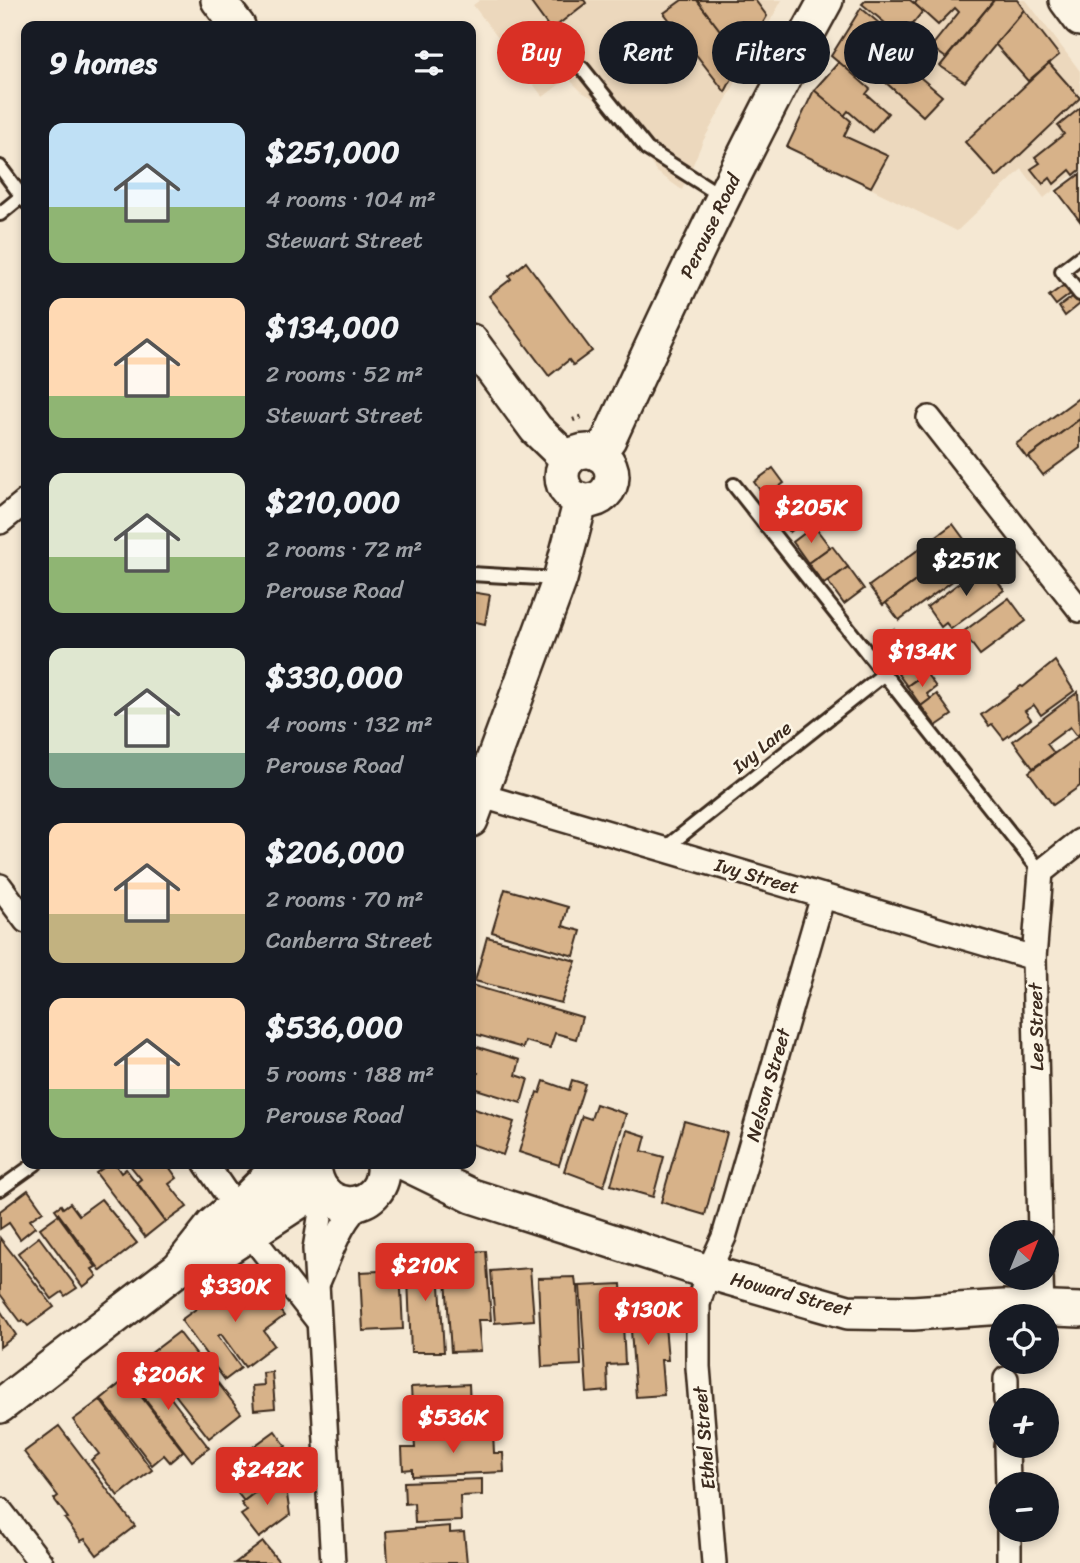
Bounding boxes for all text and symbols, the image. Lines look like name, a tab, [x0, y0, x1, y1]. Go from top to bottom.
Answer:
chip: Buy	[497, 21, 585, 84]
chip: Rent	[599, 21, 698, 84]
chip: Filters	[712, 21, 830, 84]
chip: New	[844, 21, 938, 84]
text: 9 homes	[49, 36, 157, 90]
icon: filters	[410, 44, 448, 82]
text: $251,000	[266, 125, 400, 179]
icon: home	[105, 151, 189, 235]
street label: Perouse Road	[670, 166, 750, 284]
text: 4 rooms · 104 m²	[266, 179, 436, 220]
text: Stewart Street	[266, 220, 423, 261]
text: $134,000	[266, 300, 399, 354]
icon: home	[105, 326, 189, 410]
text: 2 rooms · 52 m²	[266, 354, 423, 395]
text: Stewart Street	[266, 395, 423, 436]
text: $210,000	[266, 475, 400, 529]
pin: $205K	[762, 486, 860, 545]
text: $205K	[775, 487, 847, 528]
icon: home	[105, 501, 189, 585]
text: 2 rooms · 72 m²	[266, 529, 422, 570]
pin: $251K	[917, 538, 1015, 598]
text: $251K	[933, 540, 999, 581]
text: Perouse Road	[266, 570, 403, 611]
pin: $134K	[873, 630, 971, 689]
text: $134K	[889, 631, 955, 672]
text: $330,000	[266, 650, 403, 704]
icon: home	[105, 676, 189, 760]
text: 4 rooms · 132 m²	[266, 704, 433, 745]
street label: Ivy Lane	[724, 712, 800, 782]
text: Perouse Road	[266, 745, 403, 786]
text: $206,000	[266, 825, 404, 879]
street label: Ivy Street	[710, 848, 803, 904]
icon: home	[105, 851, 189, 935]
text: 2 rooms · 70 m²	[266, 879, 424, 920]
text: Canberra Street	[266, 920, 432, 961]
street label: Lee Street	[1019, 981, 1053, 1071]
text: $536,000	[266, 1000, 403, 1054]
street label: Nelson Street	[736, 1023, 800, 1146]
icon: home	[105, 1026, 189, 1110]
text: 5 rooms · 188 m²	[266, 1054, 434, 1095]
text: Perouse Road	[266, 1095, 403, 1136]
north arrow	[989, 1220, 1059, 1290]
map controls	[989, 1220, 1059, 1542]
pin: $210K	[376, 1244, 474, 1303]
text: $210K	[391, 1245, 459, 1286]
street label: Howard Street	[727, 1262, 856, 1326]
pin: $330K	[186, 1264, 284, 1324]
text: $330K	[200, 1266, 270, 1307]
pin: $130K	[599, 1288, 697, 1347]
text: $130K	[615, 1289, 681, 1330]
button: locate	[989, 1304, 1059, 1374]
pin: $206K	[119, 1352, 217, 1412]
text: $206K	[133, 1354, 203, 1395]
street label: Ethel Street	[683, 1384, 725, 1491]
button: +	[989, 1388, 1059, 1458]
pin: $536K	[404, 1396, 502, 1455]
text: $536K	[418, 1397, 488, 1438]
pin: $242K	[218, 1448, 316, 1507]
text: $242K	[232, 1449, 302, 1490]
button: −	[989, 1472, 1059, 1542]

